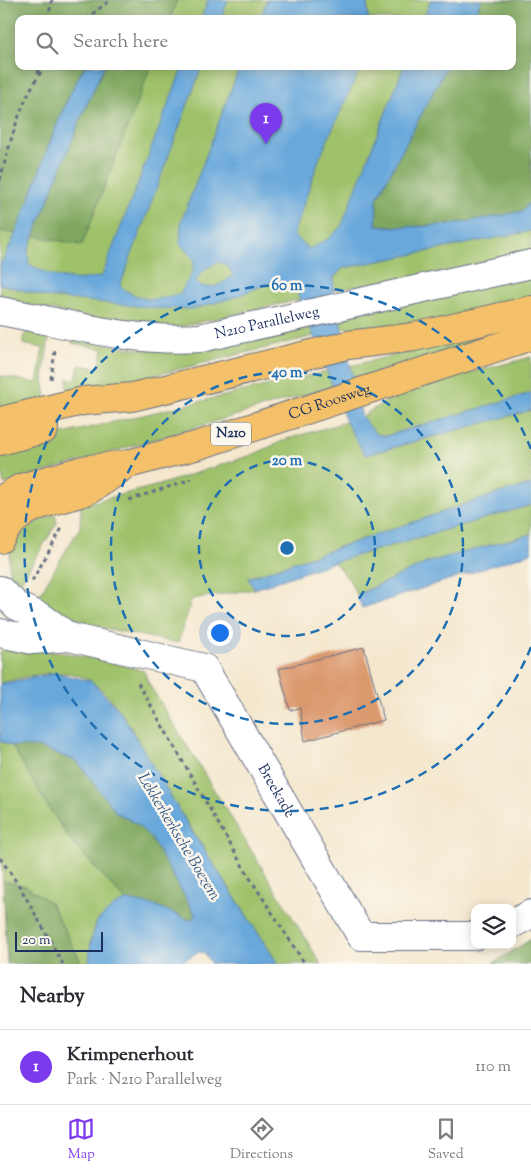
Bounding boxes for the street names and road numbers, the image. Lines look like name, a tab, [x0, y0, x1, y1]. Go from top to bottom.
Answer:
street label: N210 Parallelweg	[212, 301, 321, 345]
street label: CG Roosweg	[286, 379, 373, 425]
road number: N210	[211, 422, 251, 446]
street label: Breekade	[252, 760, 300, 822]

